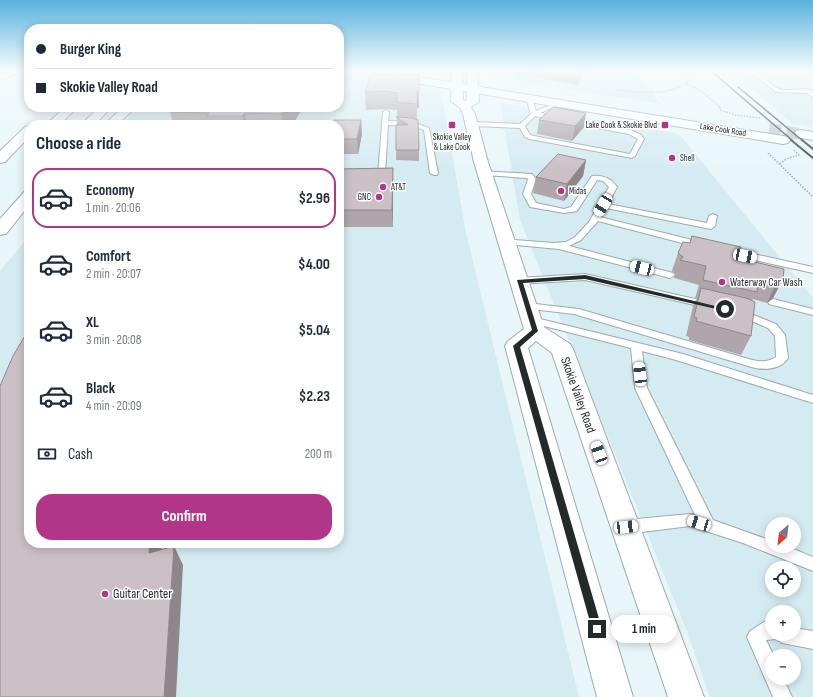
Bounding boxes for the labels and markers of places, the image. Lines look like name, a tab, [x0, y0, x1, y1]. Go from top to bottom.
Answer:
marker: Skokie Valley & Lake Cook	[447, 120, 457, 130]
place label: Lake Cook & Skokie Blvd	[585, 120, 657, 131]
marker: Lake Cook & Skokie Blvd	[660, 120, 670, 130]
place label: Skokie Valley & Lake Cook	[433, 132, 472, 153]
marker: Shell	[667, 153, 677, 163]
place label: Shell	[680, 153, 695, 164]
marker: AT&T	[378, 182, 388, 192]
place label: AT&T	[390, 182, 406, 193]
marker: Midas	[556, 186, 566, 196]
place label: Midas	[569, 186, 586, 197]
place label: GNC	[358, 192, 371, 203]
marker: GNC	[374, 192, 384, 202]
place label: Waterway Car Wash	[730, 276, 803, 289]
marker: Waterway Car Wash	[717, 277, 727, 287]
place label: Guitar Center	[113, 586, 172, 602]
marker: Guitar Center	[100, 589, 110, 599]

